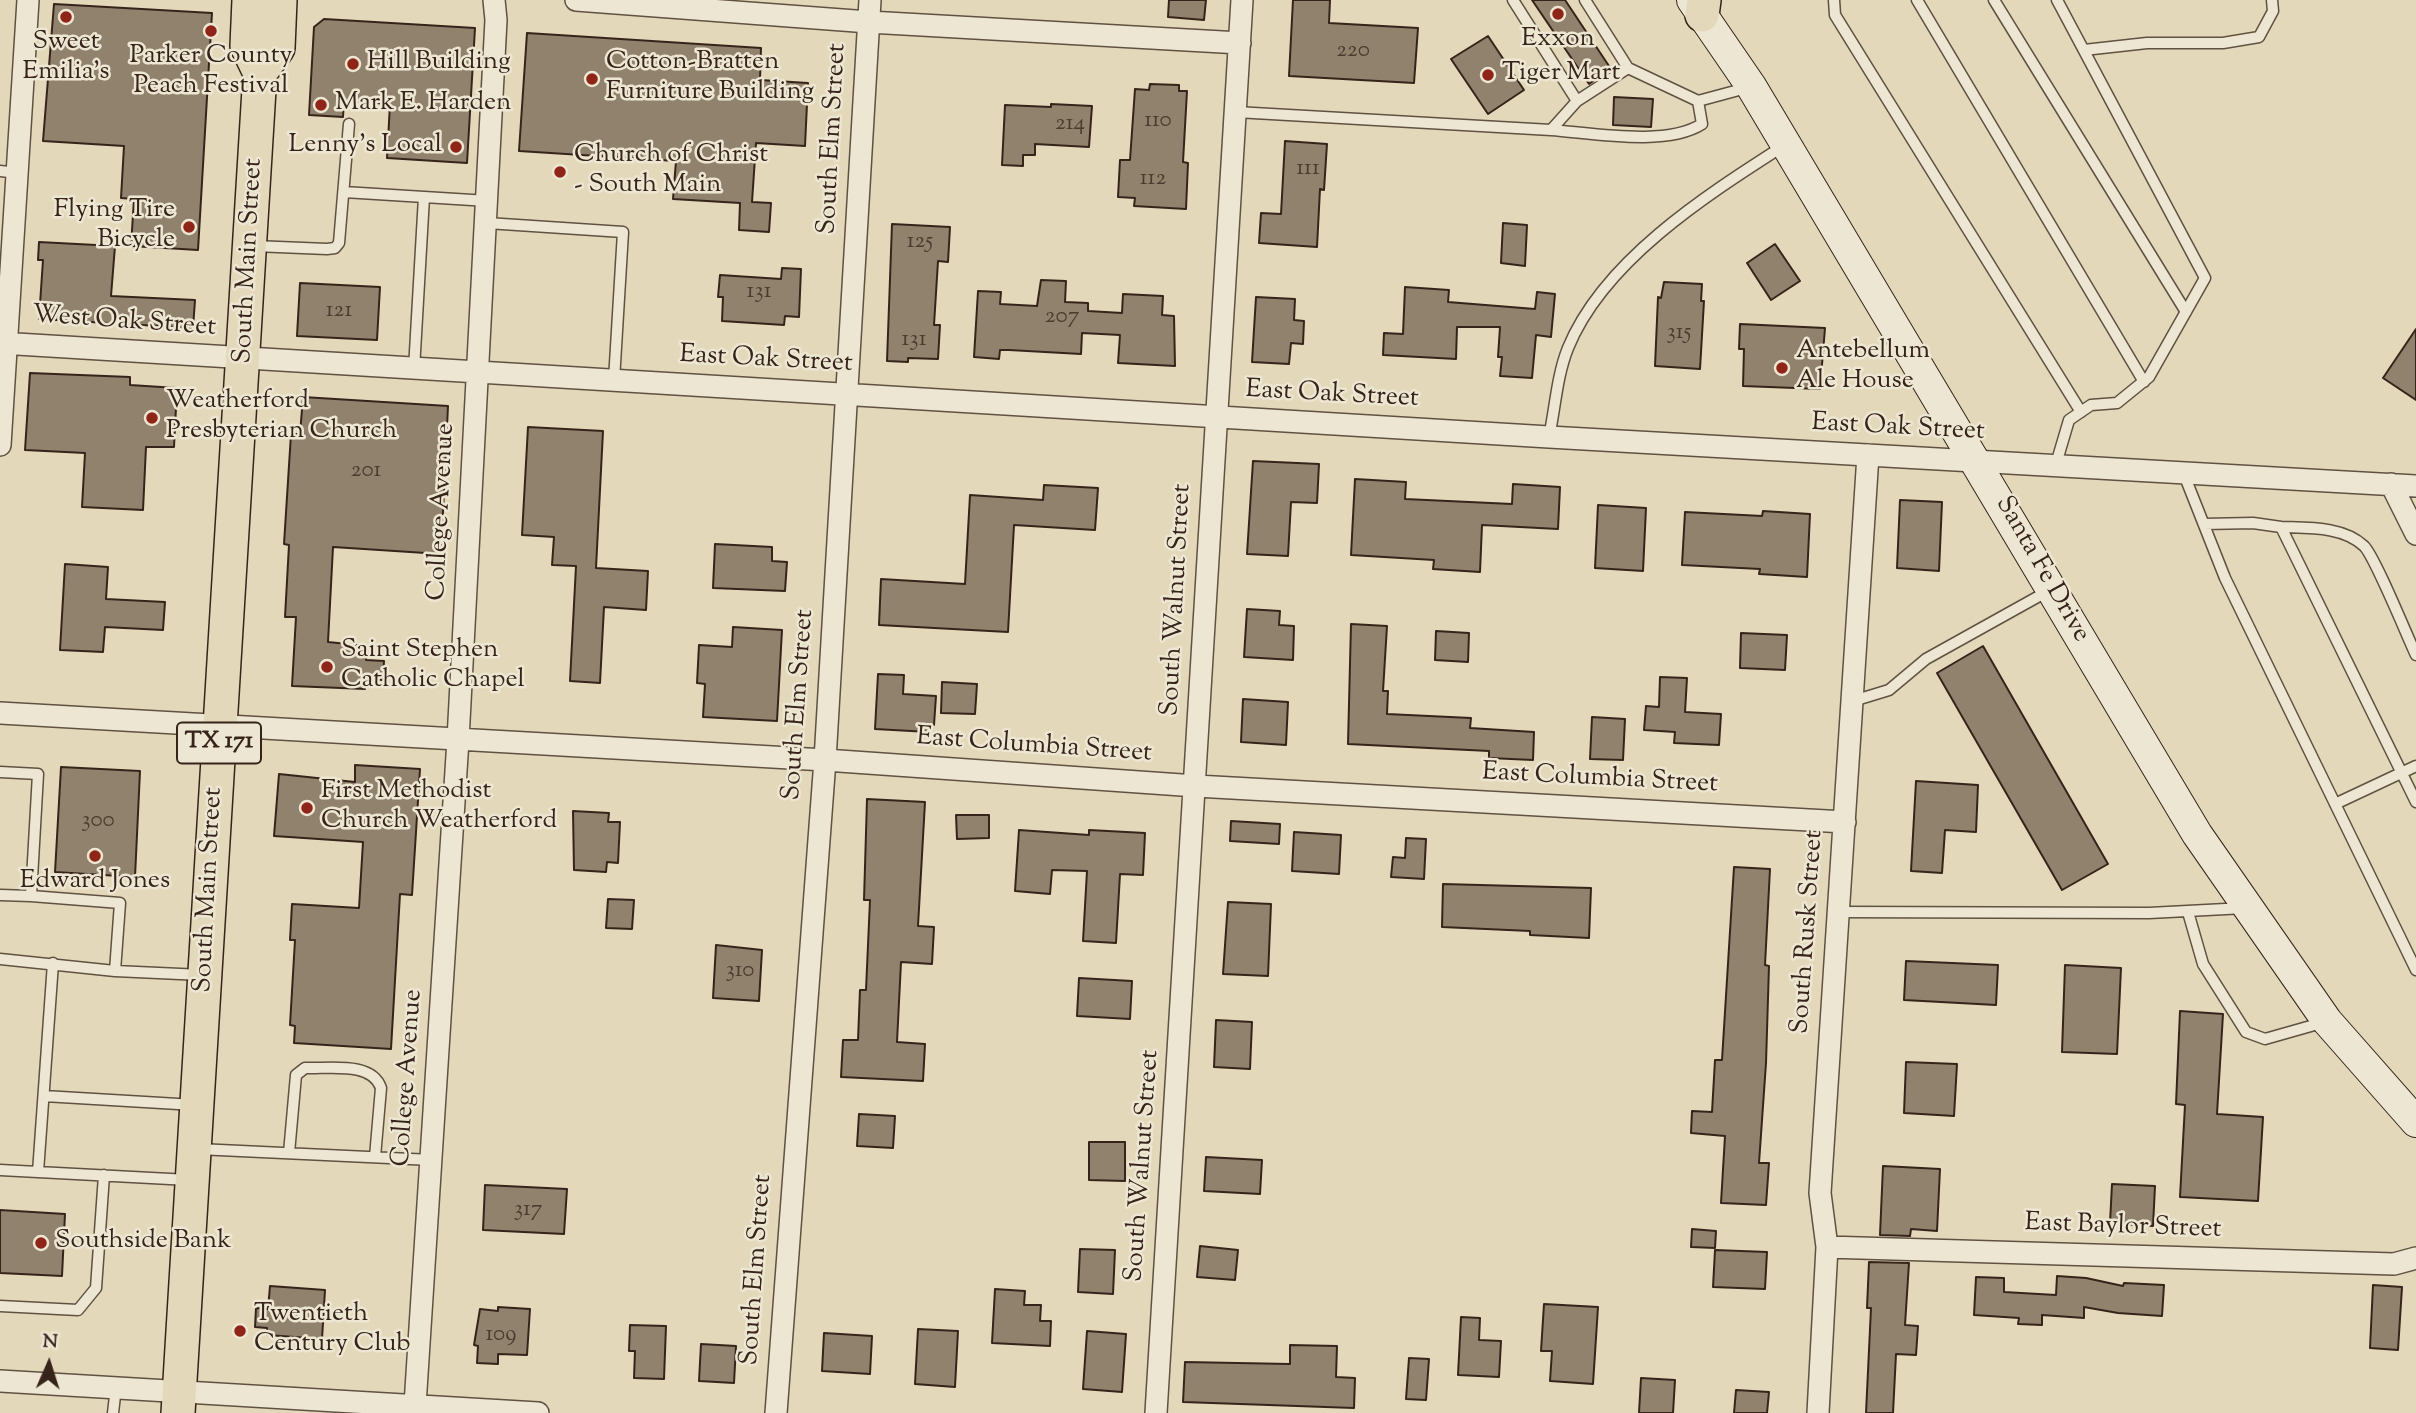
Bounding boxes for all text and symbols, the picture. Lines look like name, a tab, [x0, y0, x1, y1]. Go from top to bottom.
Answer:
marker: Exxon	[1550, 6, 1566, 22]
marker: Sweet Emilia's	[58, 9, 74, 25]
marker: Parker County Peach Festival	[203, 23, 219, 39]
place label: Exxon	[1521, 25, 1595, 57]
place label: Sweet Emilia's	[22, 28, 110, 90]
house number: 220	[1336, 38, 1370, 66]
place label: Parker County Peach Festival	[130, 42, 292, 104]
street label: South Elm Street	[813, 43, 855, 235]
place label: Hill Building	[367, 48, 511, 80]
place label: Cotton-Bratten Furniture Building	[606, 48, 814, 110]
marker: Hill Building	[345, 56, 361, 72]
place label: Tiger Mart	[1502, 59, 1620, 91]
marker: Tiger Mart	[1480, 67, 1496, 83]
marker: Cotton-Bratten Furniture Building	[584, 71, 600, 87]
place label: Mark E. Harden	[335, 89, 511, 121]
marker: Mark E. Harden	[313, 97, 329, 113]
house number: 110	[1144, 108, 1172, 136]
house number: 214	[1055, 111, 1085, 139]
place label: Lenny's Local	[289, 131, 442, 163]
marker: Lenny's Local	[448, 139, 464, 155]
place label: Church of Christ - South Main	[574, 141, 768, 202]
house number: 111	[1296, 156, 1320, 184]
street label: South Main Street	[229, 157, 271, 365]
marker: Church of Christ - South Main	[552, 164, 568, 180]
house number: 112	[1140, 166, 1166, 194]
place label: Flying Tire Bicycle	[54, 196, 175, 258]
marker: Flying Tire Bicycle	[181, 219, 197, 235]
house number: 125	[907, 229, 933, 257]
house number: 131	[747, 279, 771, 307]
house number: 121	[326, 298, 352, 326]
street label: West Oak Street	[31, 301, 217, 345]
house number: 207	[1045, 304, 1079, 332]
house number: 315	[1667, 320, 1691, 348]
house number: 131	[902, 327, 926, 355]
place label: Antebellum Ale House	[1796, 337, 1930, 398]
street label: East Oak Street	[679, 341, 853, 381]
marker: Antebellum Ale House	[1774, 360, 1790, 376]
street label: East Oak Street	[1245, 376, 1419, 416]
place label: Weatherford Presbyterian Church	[166, 387, 397, 448]
street label: East Oak Street	[1811, 409, 1985, 449]
marker: Weatherford Presbyterian Church	[144, 410, 160, 426]
street label: College Avenue	[423, 422, 463, 602]
house number: 201	[351, 458, 381, 486]
street label: South Walnut Street	[1156, 483, 1200, 717]
street label: Santa Fe Drive	[1987, 492, 2095, 648]
street label: South Elm Street	[778, 608, 822, 802]
place label: Saint Stephen Catholic Chapel	[341, 636, 525, 698]
marker: Saint Stephen Catholic Chapel	[319, 659, 335, 675]
road number: TX 171	[177, 722, 261, 764]
street label: East Columbia Street	[915, 723, 1153, 771]
street label: East Columbia Street	[1481, 758, 1719, 802]
place label: First Methodist Church Weatherford	[321, 777, 557, 838]
street label: South Main Street	[189, 786, 231, 994]
marker: First Methodist Church Weatherford	[299, 800, 315, 816]
house number: 300	[81, 808, 115, 836]
street label: South Rusk Street	[1786, 829, 1832, 1035]
marker: Edward Jones	[87, 848, 103, 864]
place label: Edward Jones	[20, 867, 170, 899]
house number: 310	[725, 958, 755, 986]
street label: College Avenue	[387, 988, 431, 1168]
street label: South Walnut Street	[1120, 1049, 1168, 1283]
street label: South Elm Street	[736, 1173, 780, 1367]
house number: 317	[514, 1197, 542, 1225]
street label: East Baylor Street	[2024, 1209, 2222, 1247]
place label: Southside Bank	[55, 1227, 231, 1259]
marker: Southside Bank	[33, 1235, 49, 1251]
place label: Twentieth Century Club	[254, 1300, 410, 1362]
house number: 109	[486, 1322, 516, 1350]
marker: Twentieth Century Club	[232, 1323, 248, 1339]
north arrow	[14, 1329, 84, 1399]
text: N	[42, 1329, 58, 1356]

